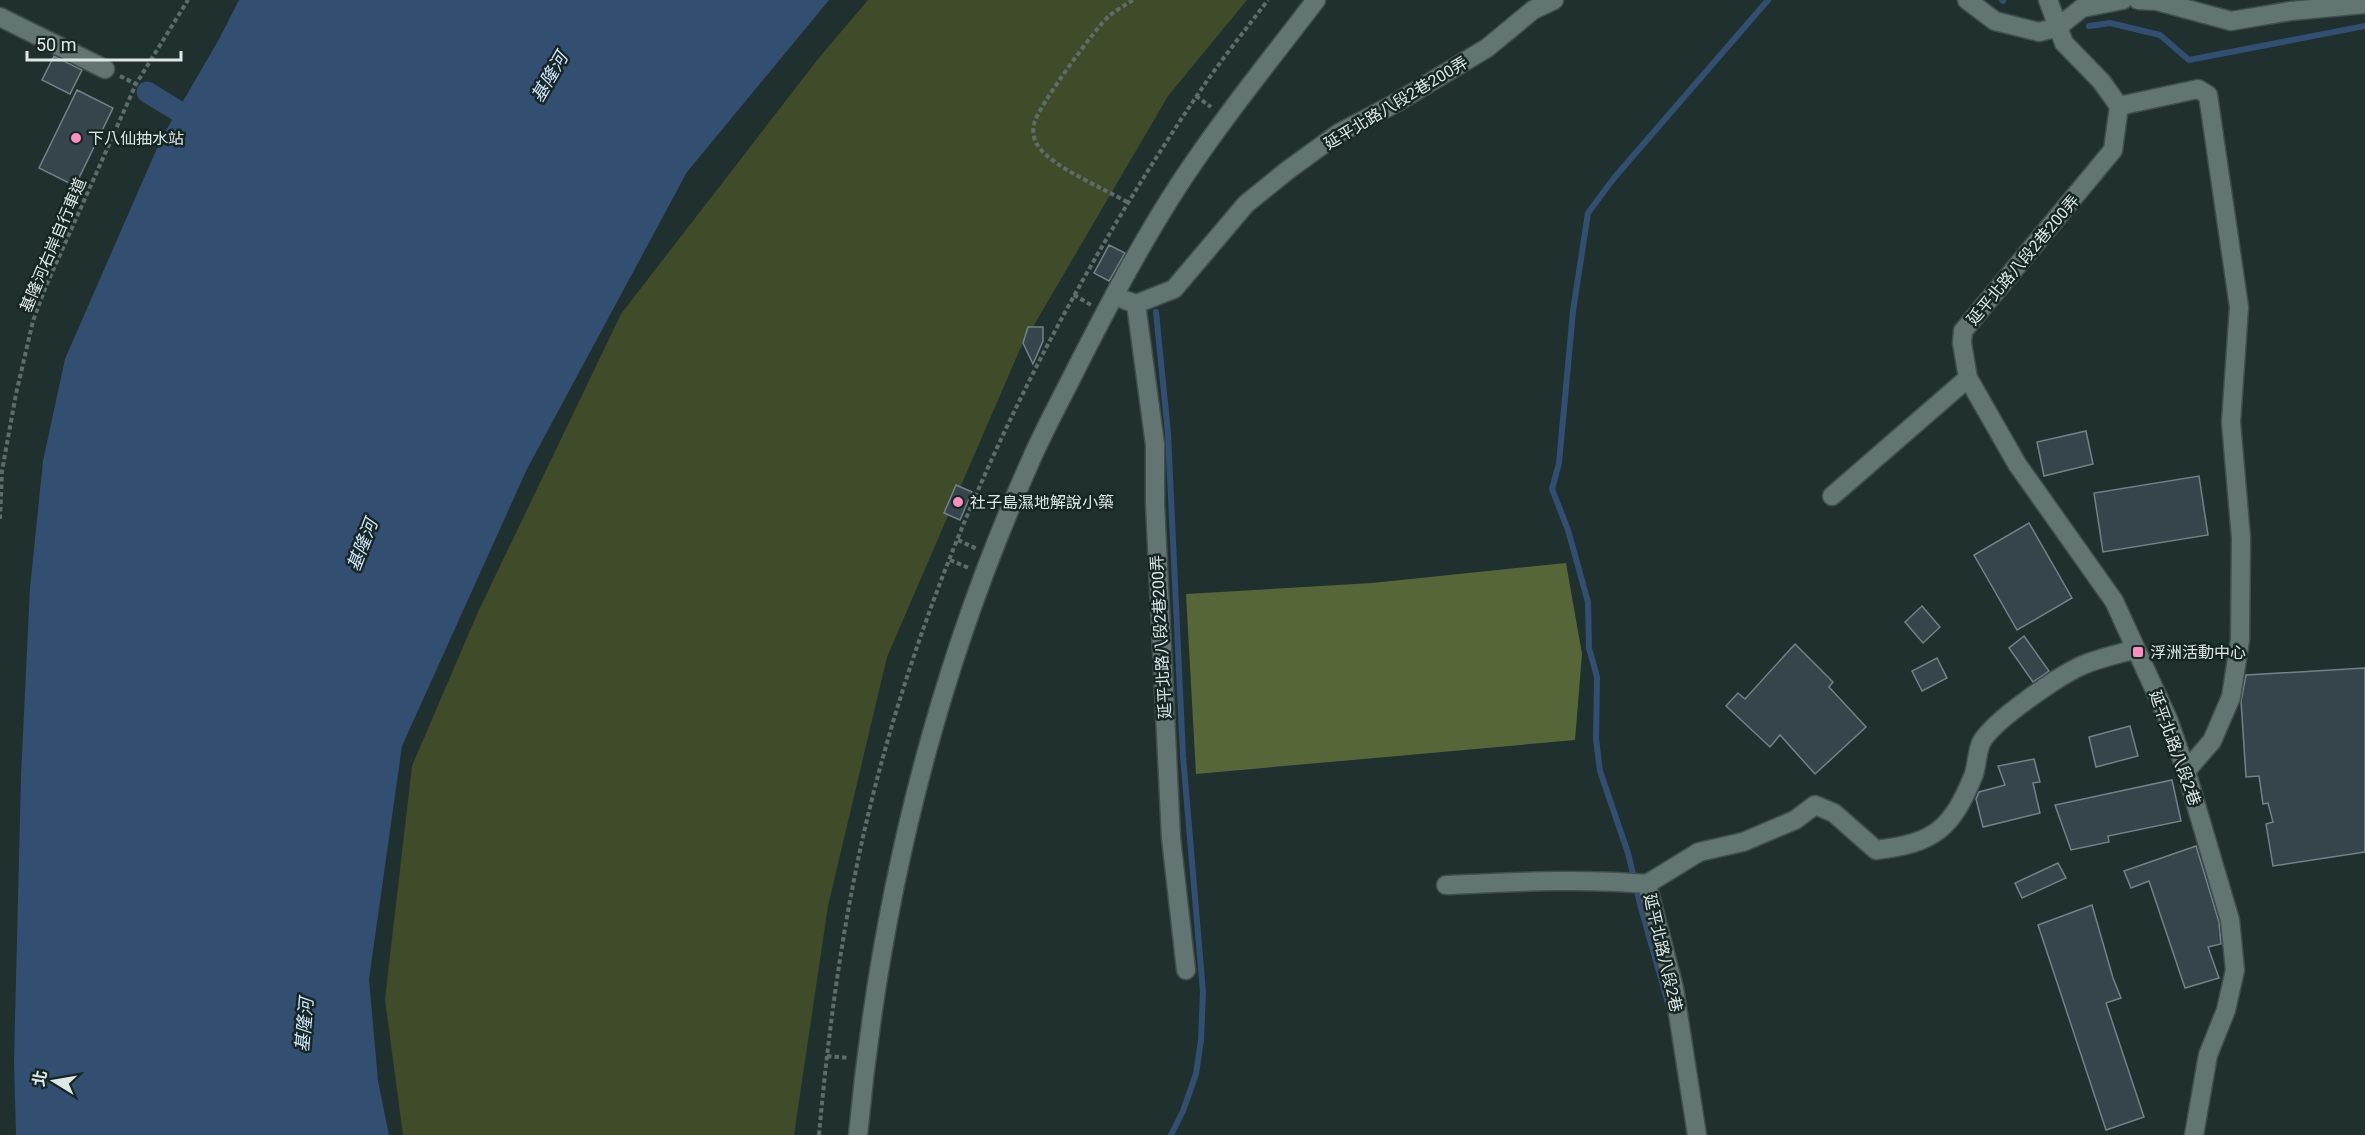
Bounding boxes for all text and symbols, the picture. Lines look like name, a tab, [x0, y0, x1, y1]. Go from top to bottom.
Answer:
scale bar	[27, 24, 182, 62]
text: 50 m	[36, 34, 76, 55]
water label: 基隆河	[526, 46, 573, 106]
street label: 延平北路八段2巷200弄	[1321, 53, 1471, 153]
place label: 下八仙抽水站	[88, 129, 184, 148]
marker: 下八仙抽水站	[69, 131, 83, 145]
street label: 基隆河右岸自行車道	[16, 175, 90, 315]
street label: 延平北路八段2巷200弄	[1963, 191, 2083, 329]
place label: 社子島濕地解說小築	[970, 493, 1114, 512]
marker: 社子島濕地解說小築	[951, 495, 965, 509]
water label: 基隆河	[343, 513, 383, 574]
street label: 延平北路八段2巷200弄	[1147, 555, 1175, 719]
place label: 浮洲活動中心	[2150, 643, 2246, 662]
marker: 浮洲活動中心	[2131, 645, 2145, 659]
street label: 延平北路八段2巷	[2145, 688, 2205, 808]
street label: 延平北路八段2巷	[1640, 892, 1686, 1014]
water label: 基隆河	[291, 994, 317, 1053]
north arrow	[24, 1051, 84, 1111]
text: 北	[29, 1069, 51, 1088]

